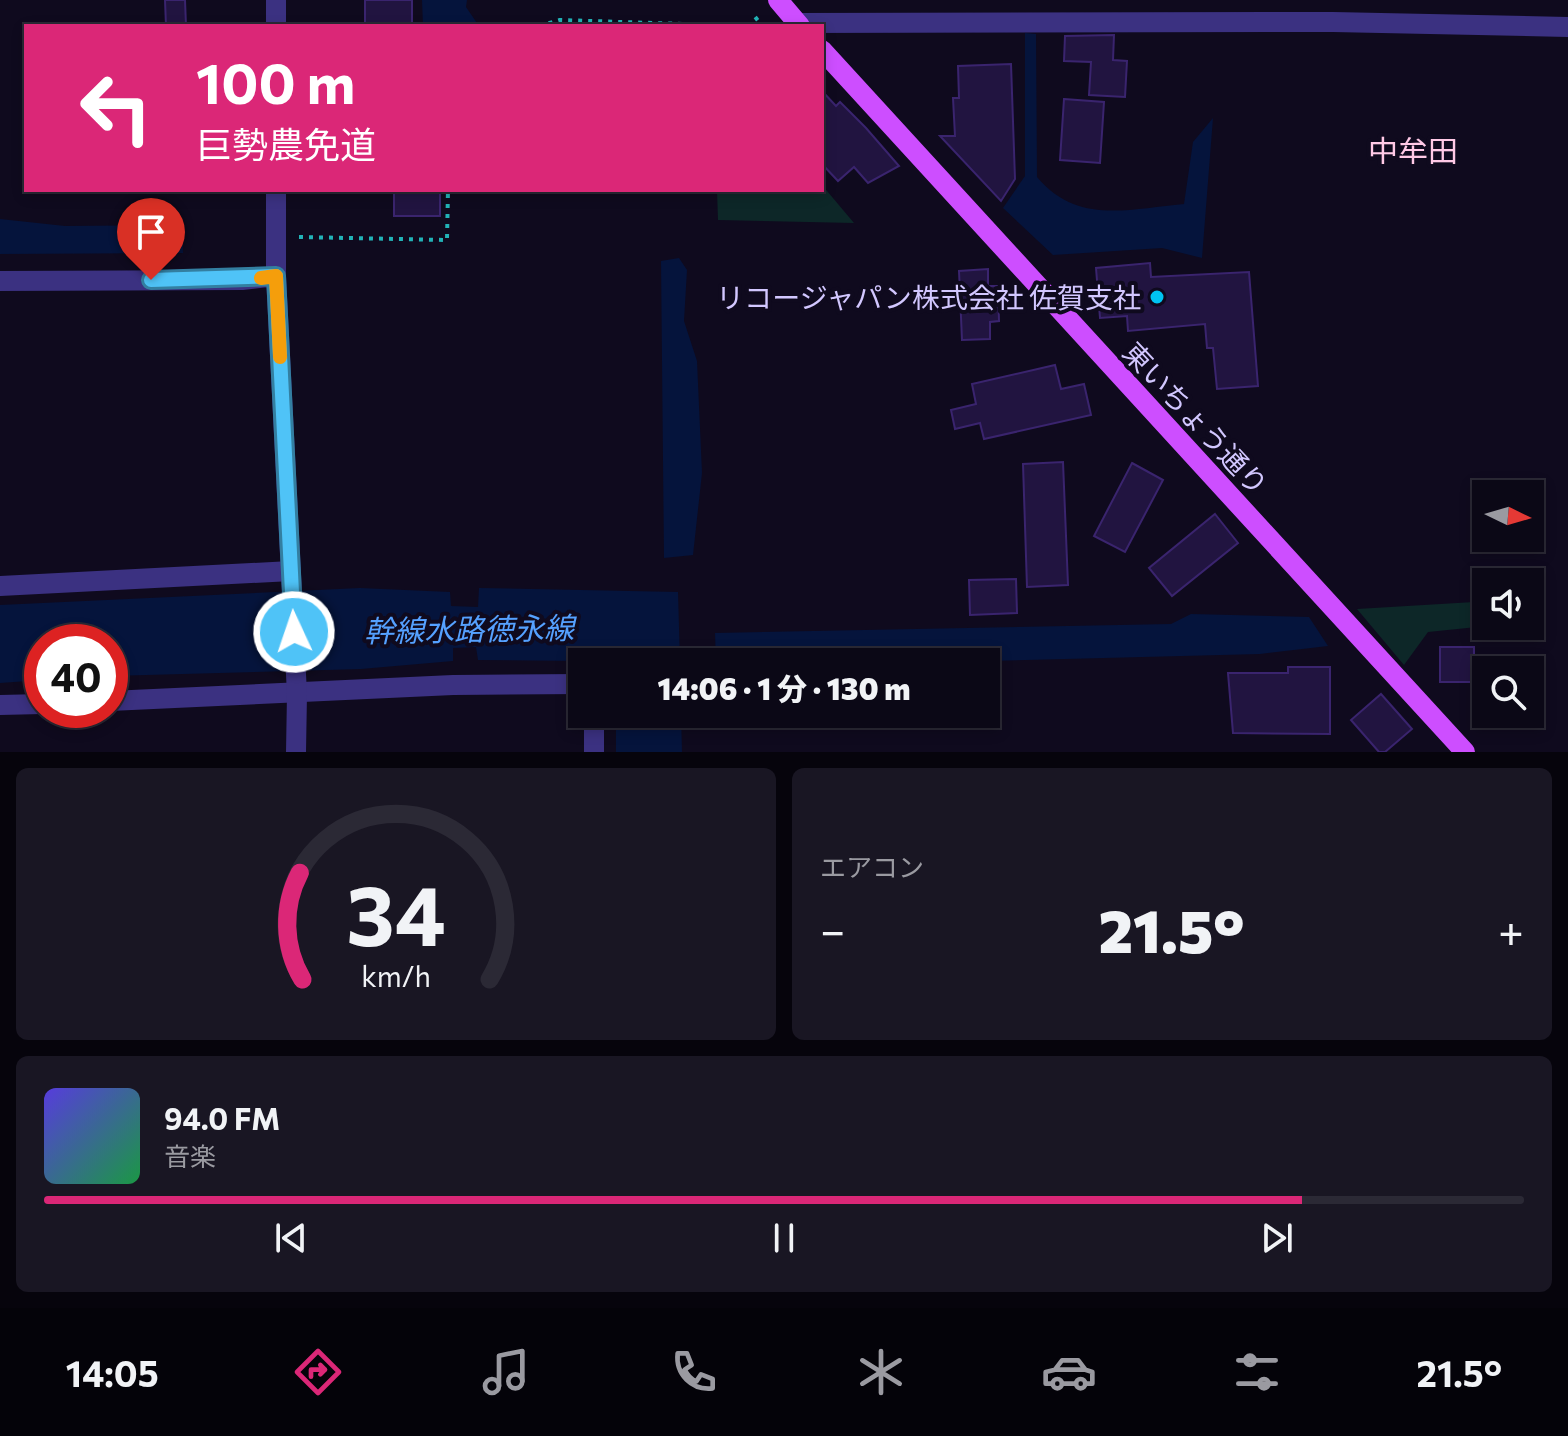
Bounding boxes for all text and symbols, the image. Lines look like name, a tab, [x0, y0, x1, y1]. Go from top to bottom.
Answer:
text: 100 m	[196, 47, 355, 116]
icon: left	[64, 56, 168, 160]
text: 巨勢農免道	[196, 121, 376, 165]
district label: 中牟田	[1368, 131, 1458, 168]
pin	[117, 198, 185, 280]
icon: arrive	[129, 210, 173, 254]
place label: リコージャパン株式会社 佐賀支社	[716, 280, 1141, 314]
marker: リコージャパン株式会社 佐賀支社	[1148, 288, 1166, 306]
street label: 東いちょう通り	[1117, 335, 1275, 501]
north arrow	[1472, 480, 1544, 552]
map controls	[1472, 480, 1544, 728]
button: sound	[1472, 568, 1544, 640]
position arrow	[252, 590, 336, 674]
water label: 幹線水路徳永線	[364, 608, 578, 648]
speed limit sign: 40	[24, 624, 128, 728]
button: search	[1472, 656, 1544, 728]
text: 14:06 · 1 分 · 130 m	[658, 669, 910, 706]
text: エアコン	[820, 851, 924, 882]
text: 34	[346, 861, 446, 963]
text: 21.5°	[1098, 892, 1245, 965]
text: −	[820, 902, 845, 956]
text: +	[1498, 902, 1524, 956]
text: km/h	[361, 958, 431, 993]
text: 94.0 FM	[164, 1099, 280, 1136]
text: 音楽	[164, 1140, 216, 1171]
icon: previous	[269, 1216, 313, 1260]
icon: pause	[762, 1216, 806, 1260]
icon: next	[1255, 1216, 1299, 1260]
icon: directions	[290, 1344, 346, 1400]
icon: music	[478, 1344, 534, 1400]
icon: phone	[666, 1344, 722, 1400]
icon: climate	[853, 1344, 909, 1400]
icon: car	[1041, 1344, 1097, 1400]
icon: filters	[1229, 1344, 1285, 1400]
text: 14:05	[66, 1350, 159, 1394]
text: 21.5°	[1417, 1350, 1502, 1394]

